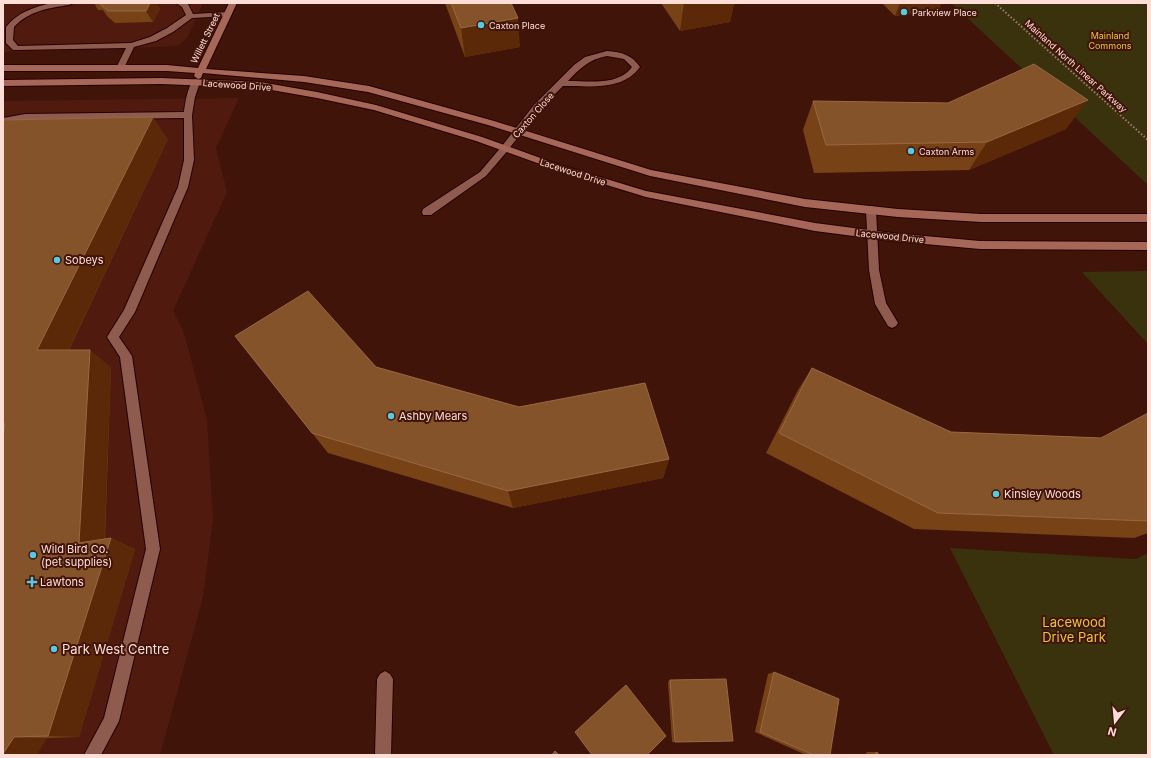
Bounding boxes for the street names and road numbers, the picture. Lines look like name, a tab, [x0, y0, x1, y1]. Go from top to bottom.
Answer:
street label: Willett Street	[188, 11, 222, 65]
street label: Mainland North Linear Parkway	[1023, 17, 1129, 115]
street label: Lacewood Drive	[202, 77, 272, 93]
street label: Caxton Close	[510, 90, 556, 140]
street label: Lacewood Drive	[539, 156, 607, 188]
street label: Lacewood Drive	[855, 227, 925, 245]

